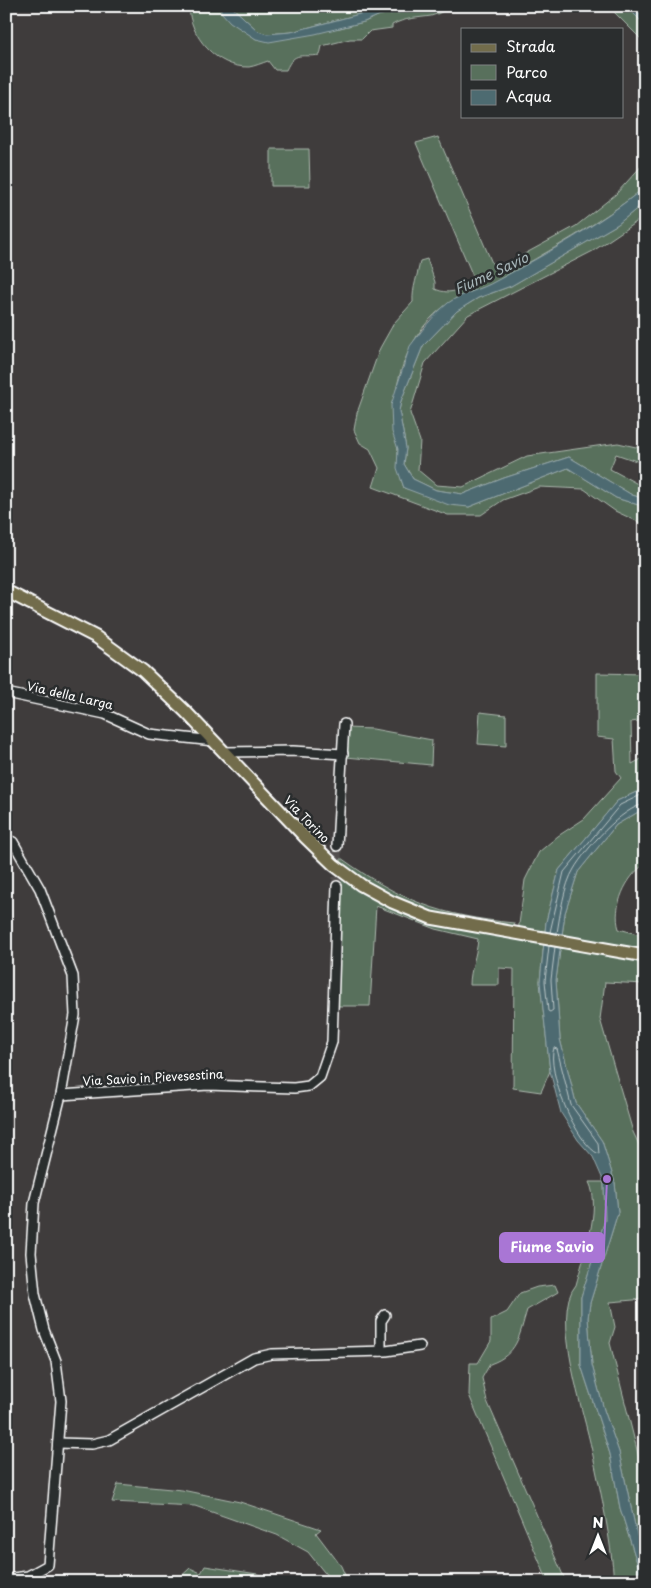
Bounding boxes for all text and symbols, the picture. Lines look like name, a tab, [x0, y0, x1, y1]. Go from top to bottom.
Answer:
legend	[461, 28, 624, 118]
text: Strada	[506, 34, 556, 57]
text: Parco	[506, 60, 548, 83]
text: Acqua	[506, 84, 552, 107]
water label: Fiume Savio	[450, 246, 533, 299]
street label: Via della Larga	[25, 676, 115, 714]
street label: Via Torino	[280, 791, 334, 847]
street label: Via Savio in Pievesestina	[82, 1064, 224, 1090]
callout: Fiume Savio	[500, 1233, 604, 1262]
text: Fiume Savio	[510, 1236, 594, 1257]
north arrow	[574, 1510, 624, 1560]
text: N	[592, 1512, 604, 1533]

